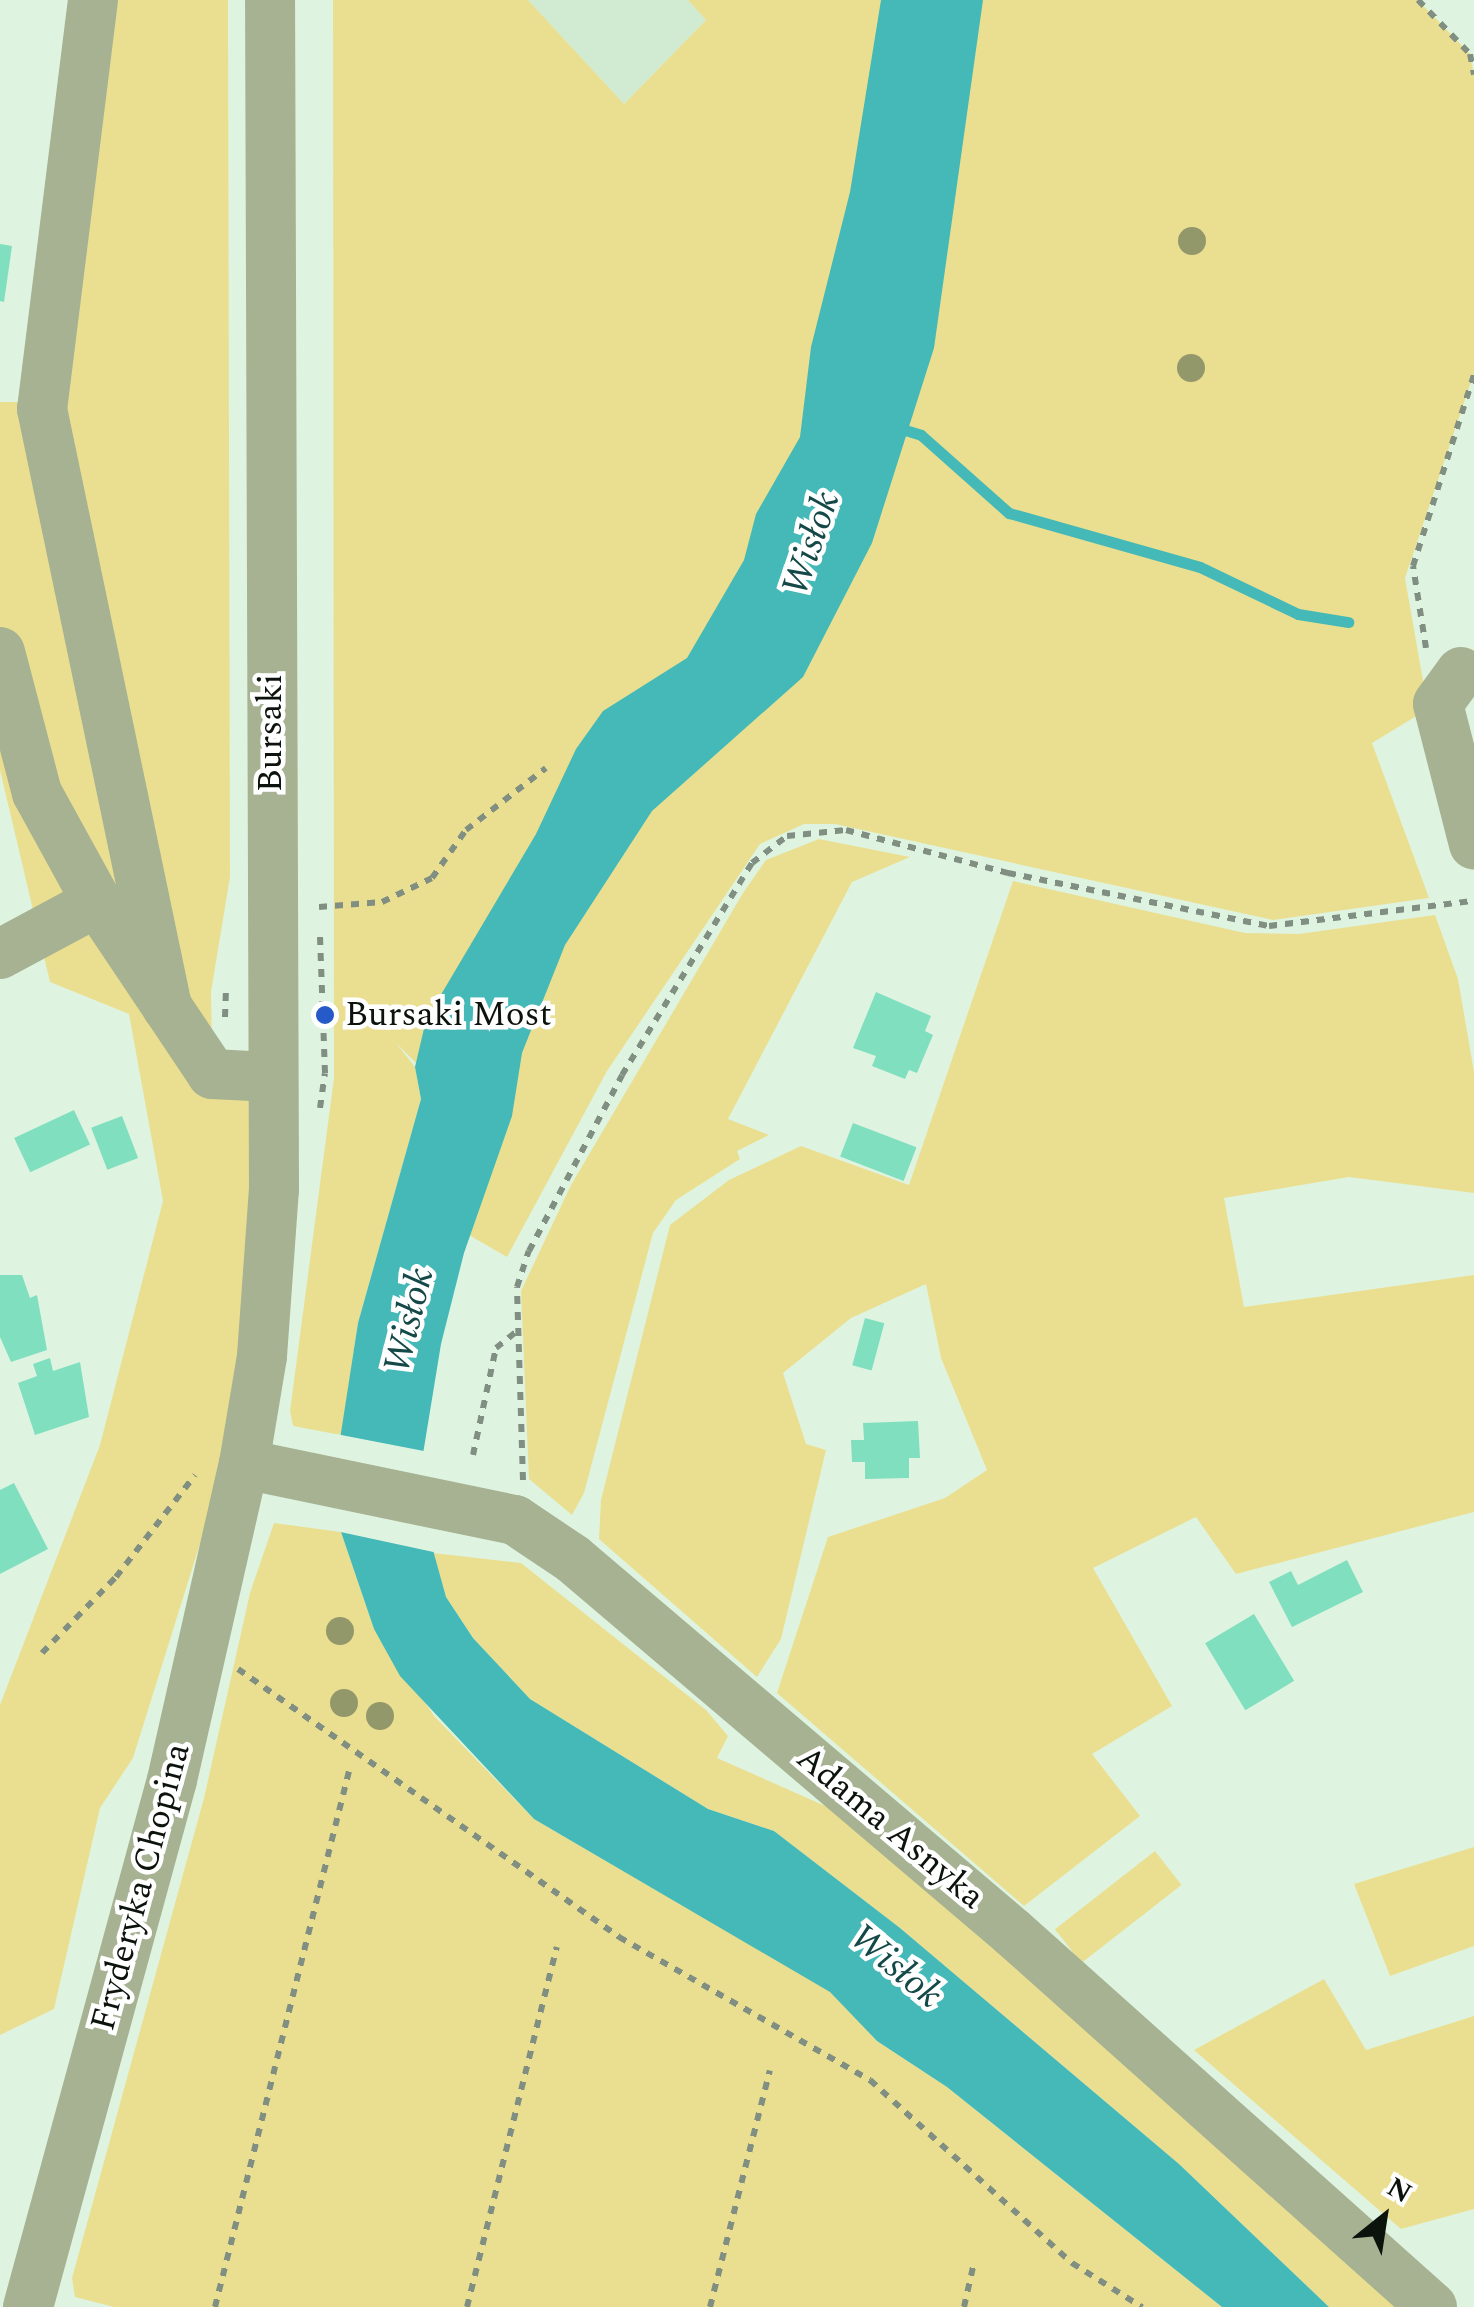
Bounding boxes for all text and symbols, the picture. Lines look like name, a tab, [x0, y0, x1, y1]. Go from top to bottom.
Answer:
water label: Wisłok	[773, 486, 851, 602]
street label: Bursaki	[250, 674, 292, 792]
place label: Bursaki Most	[345, 994, 552, 1036]
marker: Bursaki Most	[314, 1004, 336, 1026]
water label: Wisłok	[375, 1263, 445, 1379]
street label: Adama Asnyka	[788, 1737, 992, 1919]
street label: Fryderyka Chopina	[82, 1739, 200, 2035]
water label: Wisłok	[839, 1915, 951, 2019]
text: N	[1379, 2166, 1420, 2215]
north arrow	[1334, 2167, 1434, 2267]

